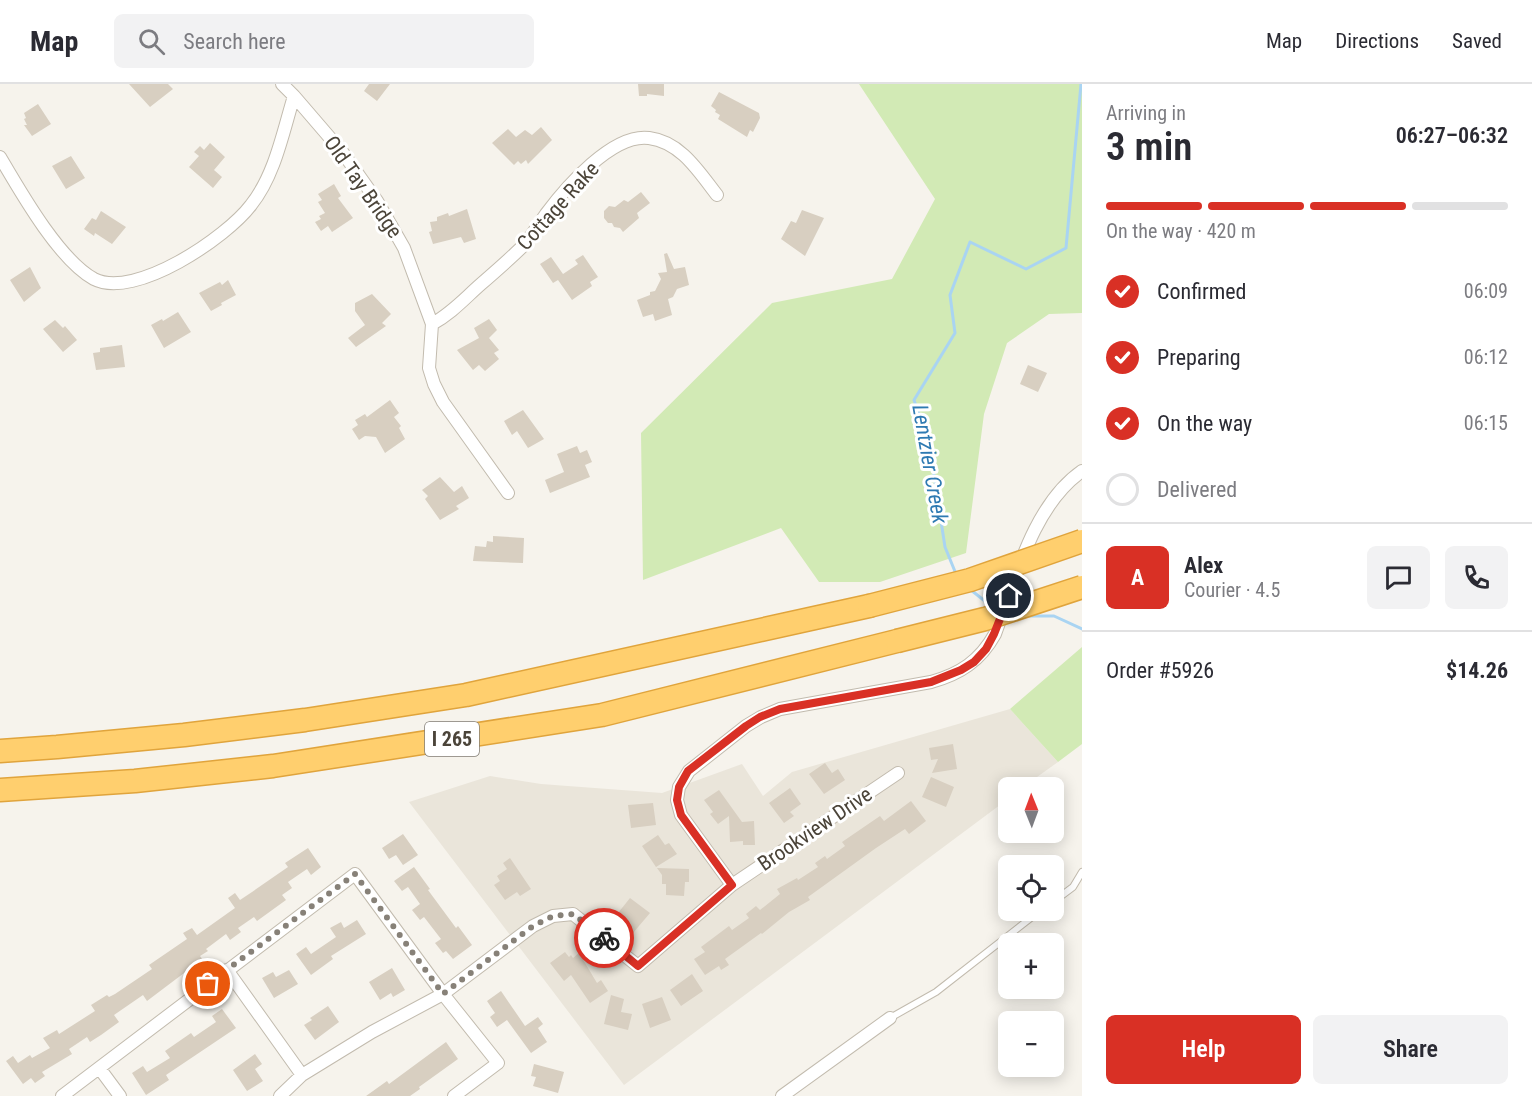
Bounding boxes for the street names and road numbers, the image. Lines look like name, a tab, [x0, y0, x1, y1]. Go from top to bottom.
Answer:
street label: Old Tay Bridge	[319, 131, 407, 243]
street label: Cottage Rake	[512, 157, 604, 255]
road number: I 265	[425, 722, 479, 756]
street label: Brookview Drive	[753, 782, 877, 876]

